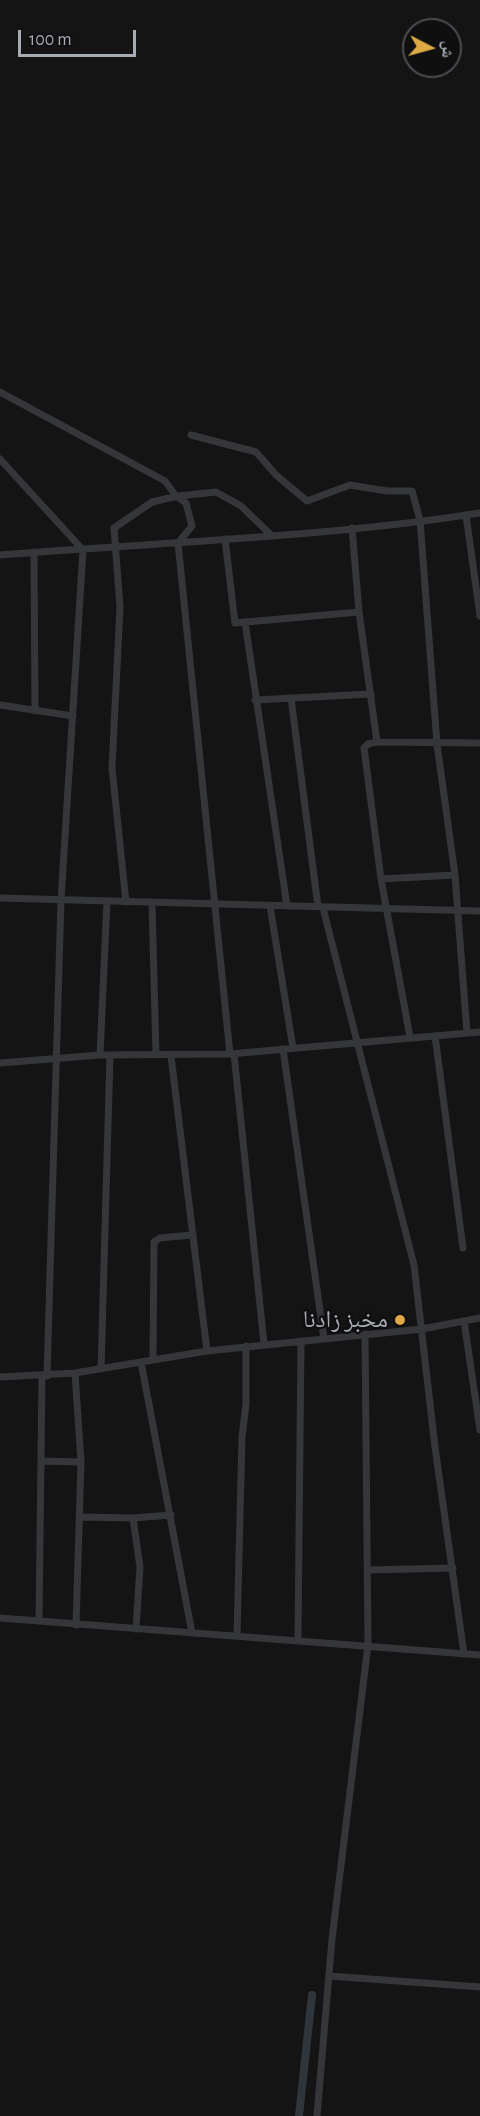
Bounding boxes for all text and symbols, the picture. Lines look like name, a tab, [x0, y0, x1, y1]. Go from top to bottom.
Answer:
scale bar	[21, 18, 140, 56]
north arrow	[402, 18, 462, 78]
text: 100 m	[29, 31, 72, 49]
text: ش	[439, 40, 457, 59]
place label: مخبز زادنا	[303, 1306, 388, 1334]
marker: مخبز زادنا	[393, 1313, 407, 1327]

